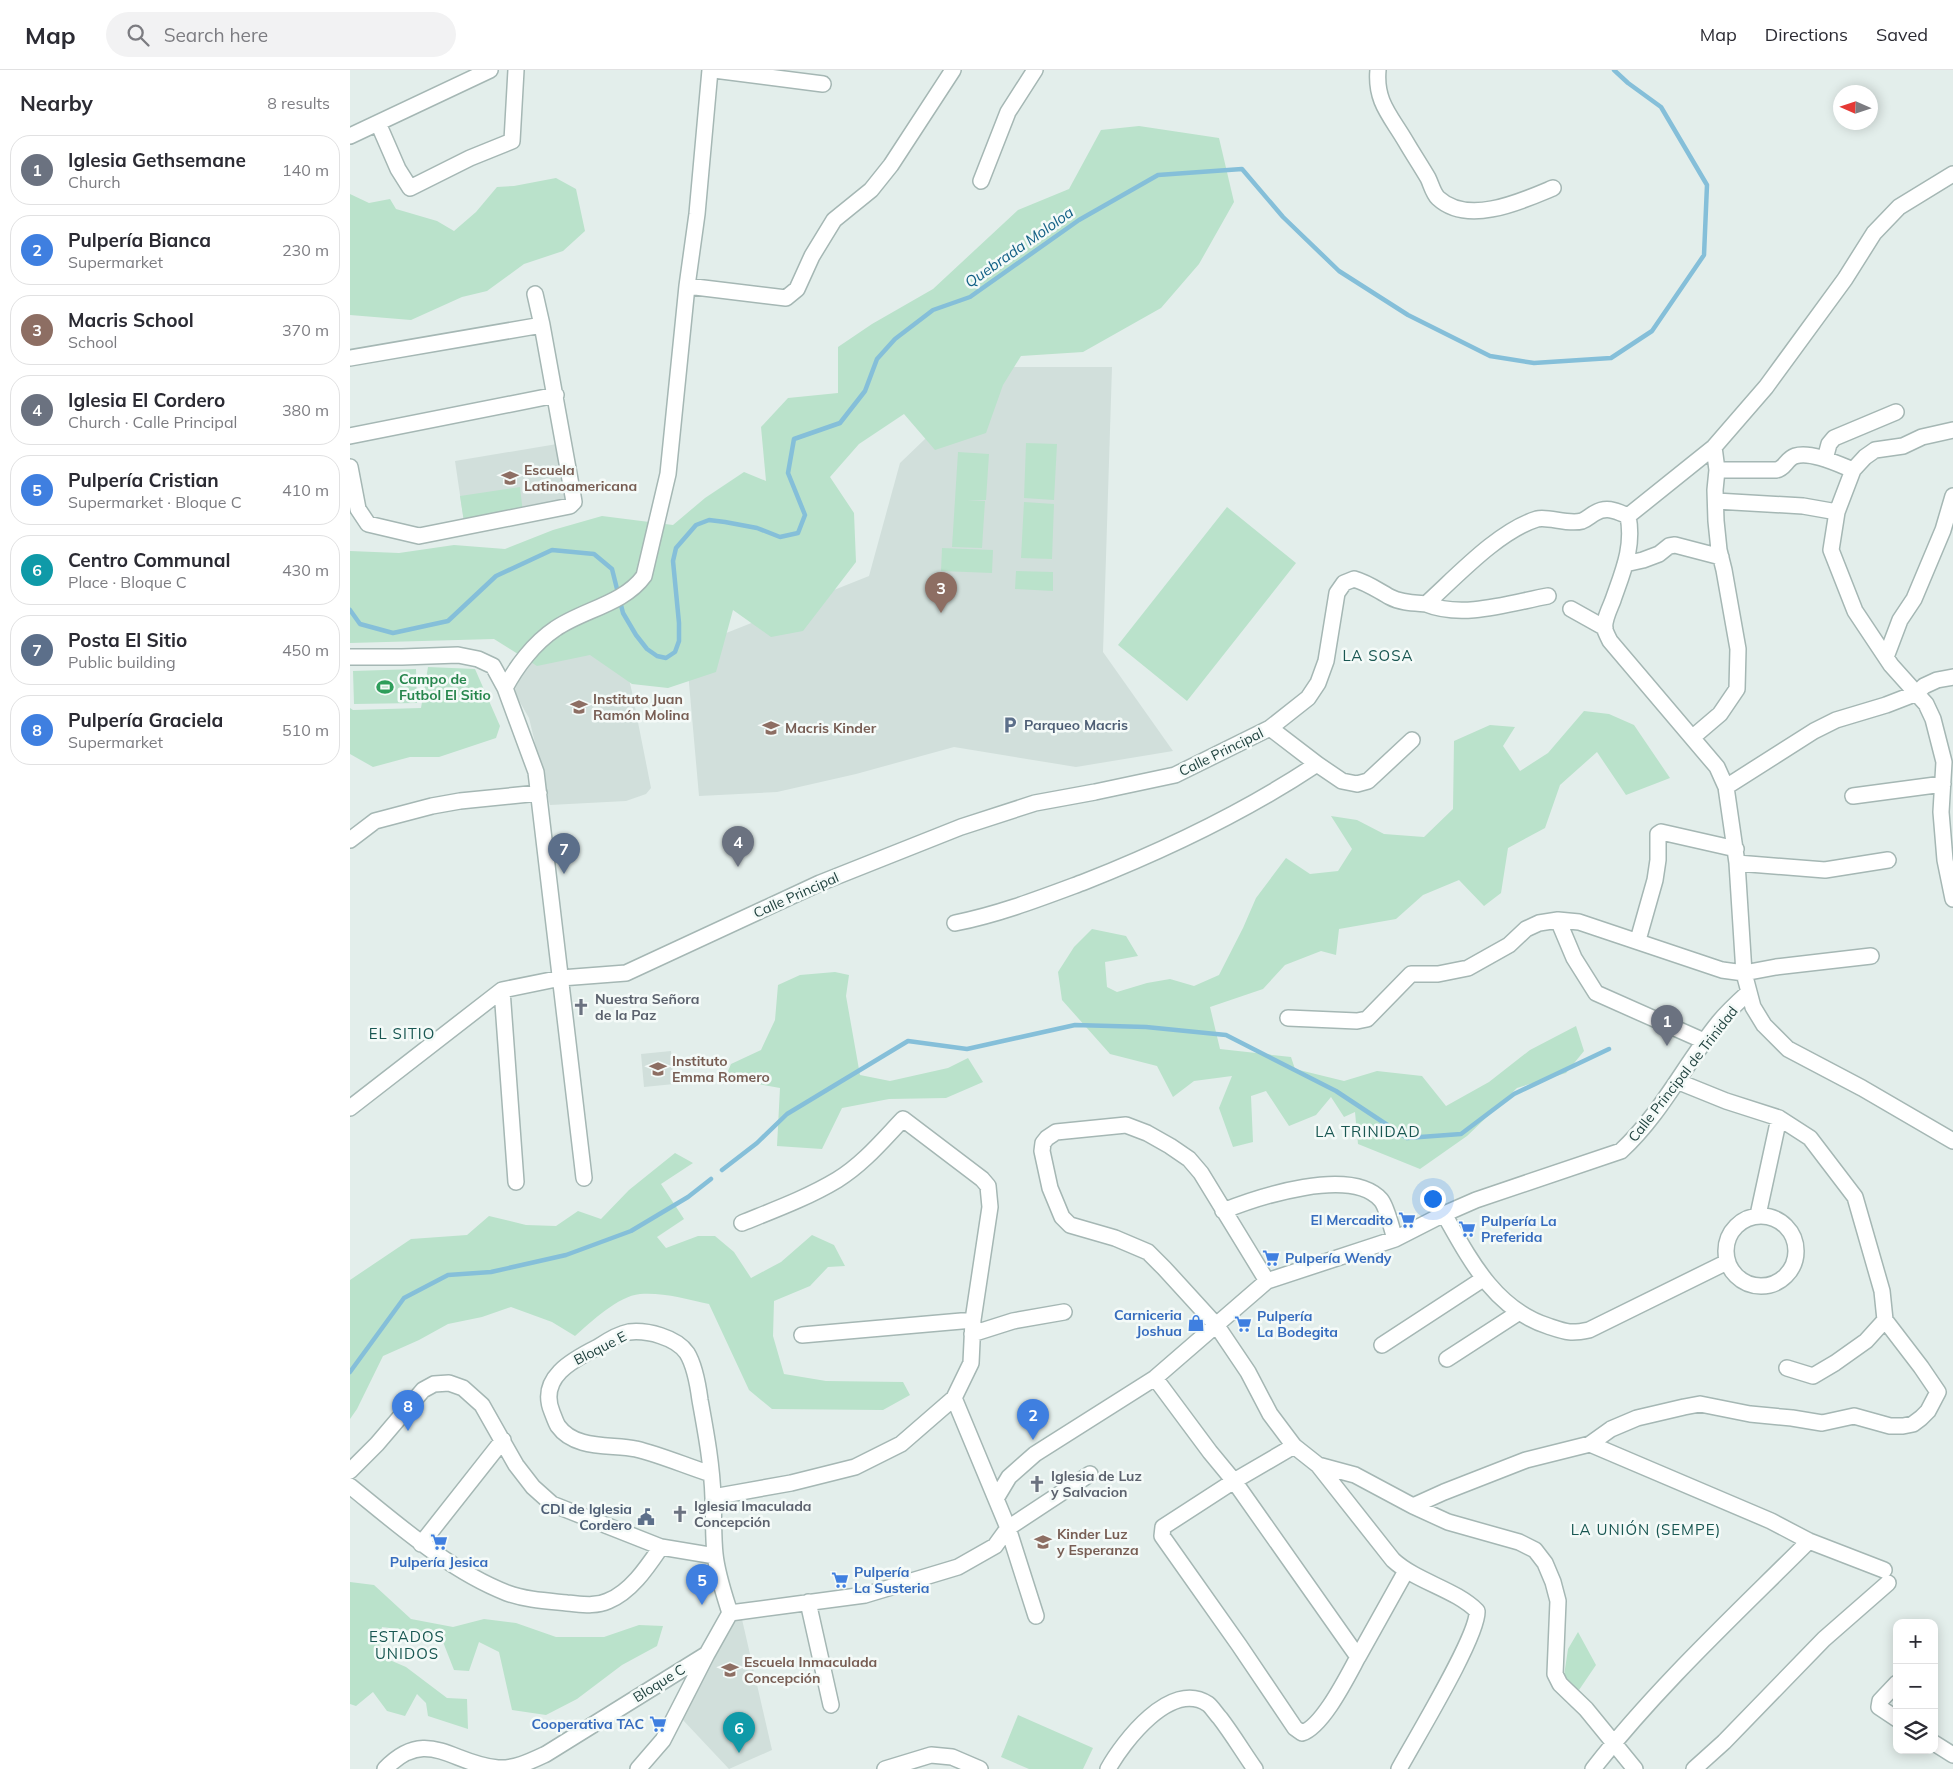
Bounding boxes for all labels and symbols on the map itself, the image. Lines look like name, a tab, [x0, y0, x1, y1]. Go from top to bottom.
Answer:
north arrow	[1833, 85, 1878, 130]
water label: Quebrada Mololoa	[961, 202, 1077, 292]
place label: Escuela Latinoamericana	[524, 461, 637, 495]
school or university icon: Escuela Latinoamericana	[500, 468, 520, 488]
pin: 3	[925, 572, 957, 613]
district label: LA SOSA	[1342, 646, 1414, 665]
place label: Campo de Futbol El Sitio	[399, 670, 491, 704]
sports icon: Campo de Futbol El Sitio	[375, 677, 395, 697]
place label: Instituto Juan Ramón Molina	[593, 690, 690, 724]
school or university icon: Instituto Juan Ramón Molina	[569, 697, 589, 717]
parking icon: Parqueo Macris	[1000, 715, 1020, 735]
place label: Parqueo Macris	[1024, 716, 1128, 734]
school or university icon: Macris Kinder	[761, 718, 781, 738]
place label: Macris Kinder	[785, 719, 877, 737]
street label: Calle Principal	[1176, 724, 1266, 780]
pin: 4	[722, 826, 754, 867]
pin: 7	[548, 833, 580, 874]
street label: Calle Principal	[750, 868, 842, 922]
place label: Nuestra Señora de la Paz	[595, 990, 699, 1024]
church icon: Nuestra Señora de la Paz	[571, 997, 591, 1017]
street label: Calle Principal de Trinidad	[1624, 1002, 1742, 1146]
pin: 1	[1651, 1005, 1683, 1046]
district label: EL SITIO	[369, 1024, 435, 1043]
place label: Instituto Emma Romero	[672, 1052, 770, 1086]
school or university icon: Instituto Emma Romero	[648, 1059, 668, 1079]
district label: LA TRINIDAD	[1315, 1122, 1421, 1141]
your location	[1420, 1186, 1446, 1212]
supermarket icon: El Mercadito	[1397, 1210, 1417, 1230]
place label: El Mercadito	[1310, 1211, 1393, 1229]
place label: Pulpería La Preferida	[1481, 1212, 1557, 1246]
supermarket icon: Pulpería La Preferida	[1457, 1219, 1477, 1239]
supermarket icon: Pulpería Wendy	[1261, 1248, 1281, 1268]
place label: Pulpería Wendy	[1285, 1249, 1392, 1267]
place label: Carniceria Joshua	[1114, 1306, 1182, 1340]
place label: Pulpería La Bodegita	[1257, 1307, 1338, 1341]
shop icon: Carniceria Joshua	[1186, 1313, 1206, 1333]
supermarket icon: Pulpería La Bodegita	[1233, 1314, 1253, 1334]
street label: Bloque E	[571, 1327, 629, 1369]
pin: 8	[392, 1390, 424, 1431]
pin: 2	[1017, 1399, 1049, 1440]
place label: Iglesia de Luz y Salvacion	[1050, 1467, 1142, 1501]
church icon: Iglesia de Luz y Salvacion	[1027, 1474, 1047, 1494]
place label: Iglesia Imaculada Concepción	[694, 1497, 812, 1531]
place label: CDI de Iglesia Cordero	[540, 1500, 632, 1534]
church icon: Iglesia Imaculada Concepción	[670, 1504, 690, 1524]
public building icon: CDI de Iglesia Cordero	[636, 1507, 656, 1527]
district label: LA UNIÓN (SEMPE)	[1571, 1520, 1721, 1539]
place label: Kinder Luz y Esperanza	[1056, 1525, 1139, 1559]
supermarket icon: Pulpería Jesica	[429, 1532, 449, 1552]
school or university icon: Kinder Luz y Esperanza	[1033, 1532, 1053, 1552]
place label: Pulpería Jesica	[390, 1553, 488, 1571]
place label: Pulpería La Susteria	[854, 1563, 929, 1597]
pin: 5	[686, 1564, 718, 1605]
supermarket icon: Pulpería La Susteria	[830, 1570, 850, 1590]
district label: ESTADOS UNIDOS	[369, 1627, 445, 1663]
place label: Escuela Inmaculada Concepción	[744, 1653, 877, 1687]
street label: Bloque C	[630, 1660, 688, 1706]
school or university icon: Escuela Inmaculada Concepción	[720, 1660, 740, 1680]
pin: 6	[723, 1712, 755, 1753]
supermarket icon: Cooperativa TAC	[648, 1714, 668, 1734]
place label: Cooperativa TAC	[531, 1715, 644, 1733]

